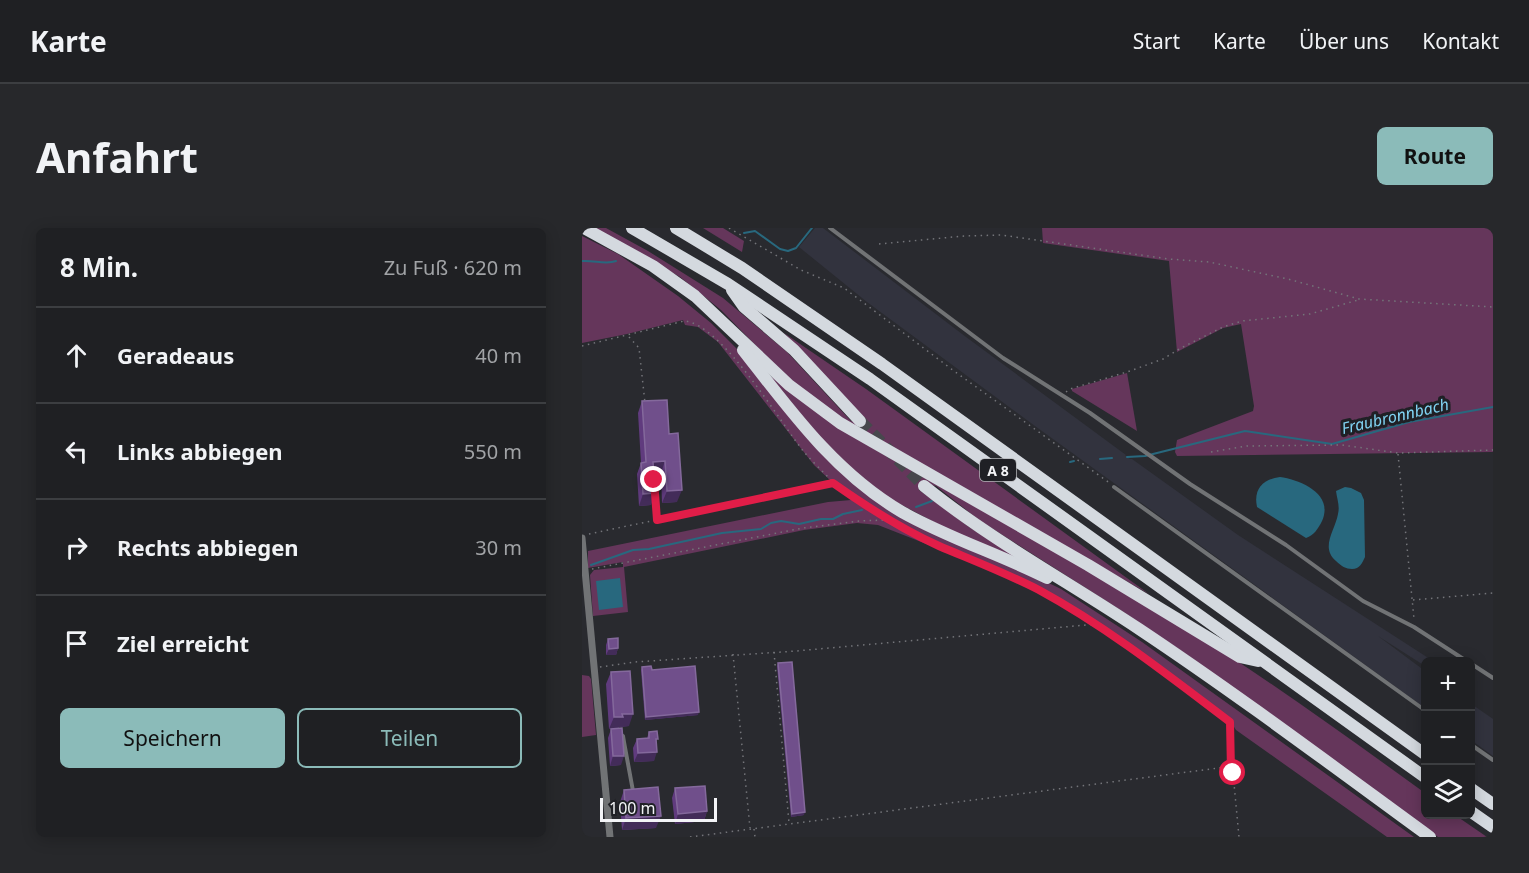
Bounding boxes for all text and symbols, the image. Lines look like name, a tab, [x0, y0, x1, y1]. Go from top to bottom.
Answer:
text: Karte	[30, 22, 107, 60]
text: Start	[1133, 27, 1180, 55]
text: Karte	[1213, 27, 1266, 55]
text: Über uns	[1299, 27, 1389, 55]
text: Kontakt	[1422, 27, 1499, 55]
button: Route	[1377, 127, 1493, 185]
text: Anfahrt	[36, 128, 198, 185]
text: 8 Min.	[60, 249, 138, 285]
text: Zu Fuß · 620 m	[384, 254, 522, 281]
icon: ahead	[60, 339, 93, 372]
text: Geradeaus	[117, 340, 234, 370]
text: 40 m	[475, 342, 522, 369]
water label: Fraubronnbach	[1339, 393, 1451, 439]
icon: left	[60, 435, 93, 468]
text: Links abbiegen	[117, 436, 283, 466]
text: 550 m	[464, 438, 522, 465]
road number: A 8	[980, 459, 1016, 481]
route end	[640, 466, 666, 492]
icon: right	[60, 531, 93, 564]
text: Rechts abbiegen	[117, 532, 299, 562]
text: 30 m	[475, 534, 522, 561]
icon: arrive	[60, 627, 93, 660]
text: Ziel erreicht	[117, 628, 249, 658]
map controls	[1421, 657, 1475, 819]
button: +	[1421, 657, 1475, 711]
button: Speichern	[60, 708, 285, 768]
button: Teilen	[297, 708, 522, 768]
button: −	[1421, 711, 1475, 765]
route start	[1219, 759, 1245, 785]
button: layers	[1421, 765, 1475, 819]
scale bar	[600, 795, 717, 822]
text: 100 m	[609, 797, 656, 819]

